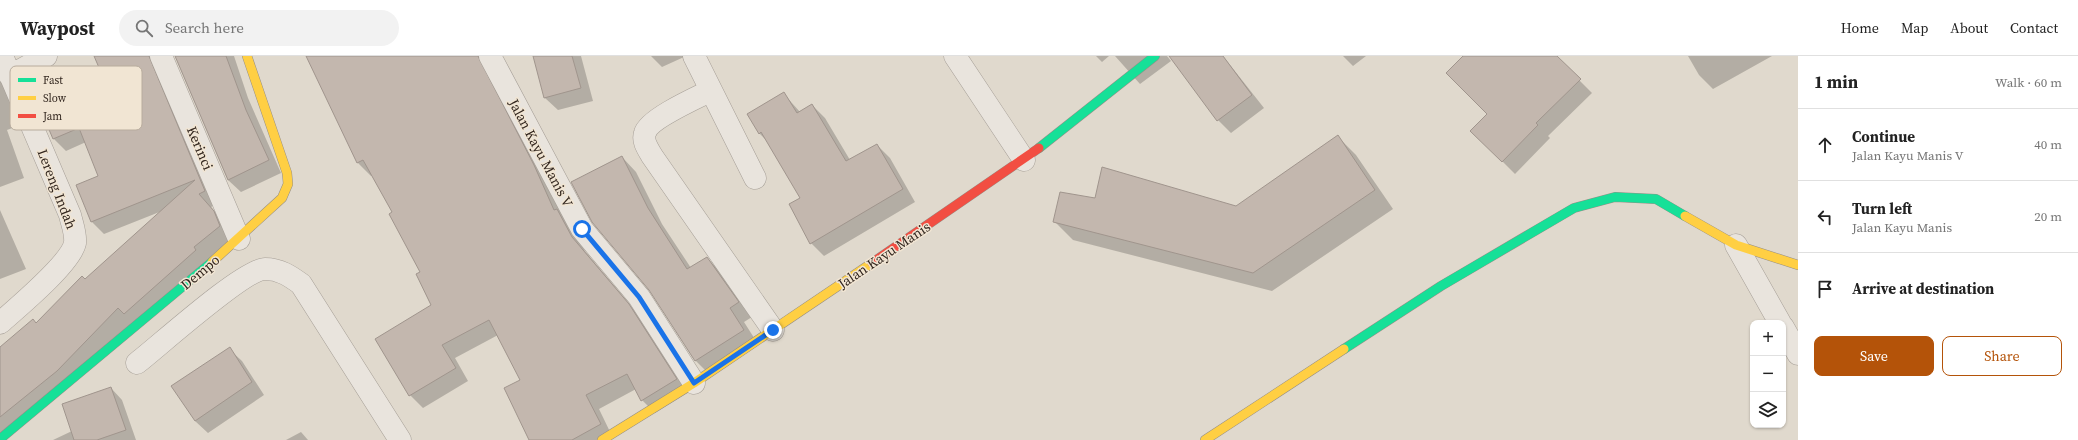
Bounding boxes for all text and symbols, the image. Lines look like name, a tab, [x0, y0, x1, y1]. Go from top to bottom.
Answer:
search box	[119, 10, 399, 46]
text: Waypost	[20, 15, 95, 41]
icon: search	[133, 17, 155, 39]
text: Search here	[165, 17, 244, 38]
text: Home	[1841, 18, 1879, 38]
text: Map	[1901, 18, 1928, 38]
text: About	[1950, 18, 1988, 38]
text: Contact	[2010, 18, 2058, 38]
legend	[10, 66, 142, 130]
text: 1 min	[1814, 70, 1858, 94]
text: Fast	[43, 73, 63, 88]
text: Walk · 60 m	[1995, 74, 2062, 91]
text: Slow	[43, 91, 67, 106]
street label: Jalan Kayu Manis V	[504, 94, 578, 211]
text: Jam	[42, 109, 62, 124]
street label: Kerinci	[182, 123, 218, 173]
text: Continue	[1852, 126, 1915, 147]
icon: ahead	[1814, 134, 1836, 156]
text: 40 m	[2034, 136, 2062, 153]
street label: Lereng Indah	[33, 146, 81, 232]
text: Jalan Kayu Manis V	[1852, 147, 1963, 164]
text: Turn left	[1852, 198, 1912, 219]
icon: left	[1814, 206, 1836, 228]
text: 20 m	[2034, 208, 2062, 225]
street label: Jalan Kayu Manis	[833, 217, 934, 294]
text: Jalan Kayu Manis	[1852, 219, 1952, 236]
route start	[573, 220, 591, 238]
street label: Dempo	[176, 250, 224, 294]
icon: arrive	[1814, 278, 1836, 300]
text: Arrive at destination	[1852, 278, 1994, 299]
map controls	[1750, 320, 1786, 428]
button: +	[1750, 320, 1786, 356]
route end	[764, 321, 782, 339]
button: Save	[1814, 336, 1934, 376]
button: Share	[1942, 336, 2062, 376]
button: −	[1750, 356, 1786, 392]
button: layers	[1750, 392, 1786, 428]

